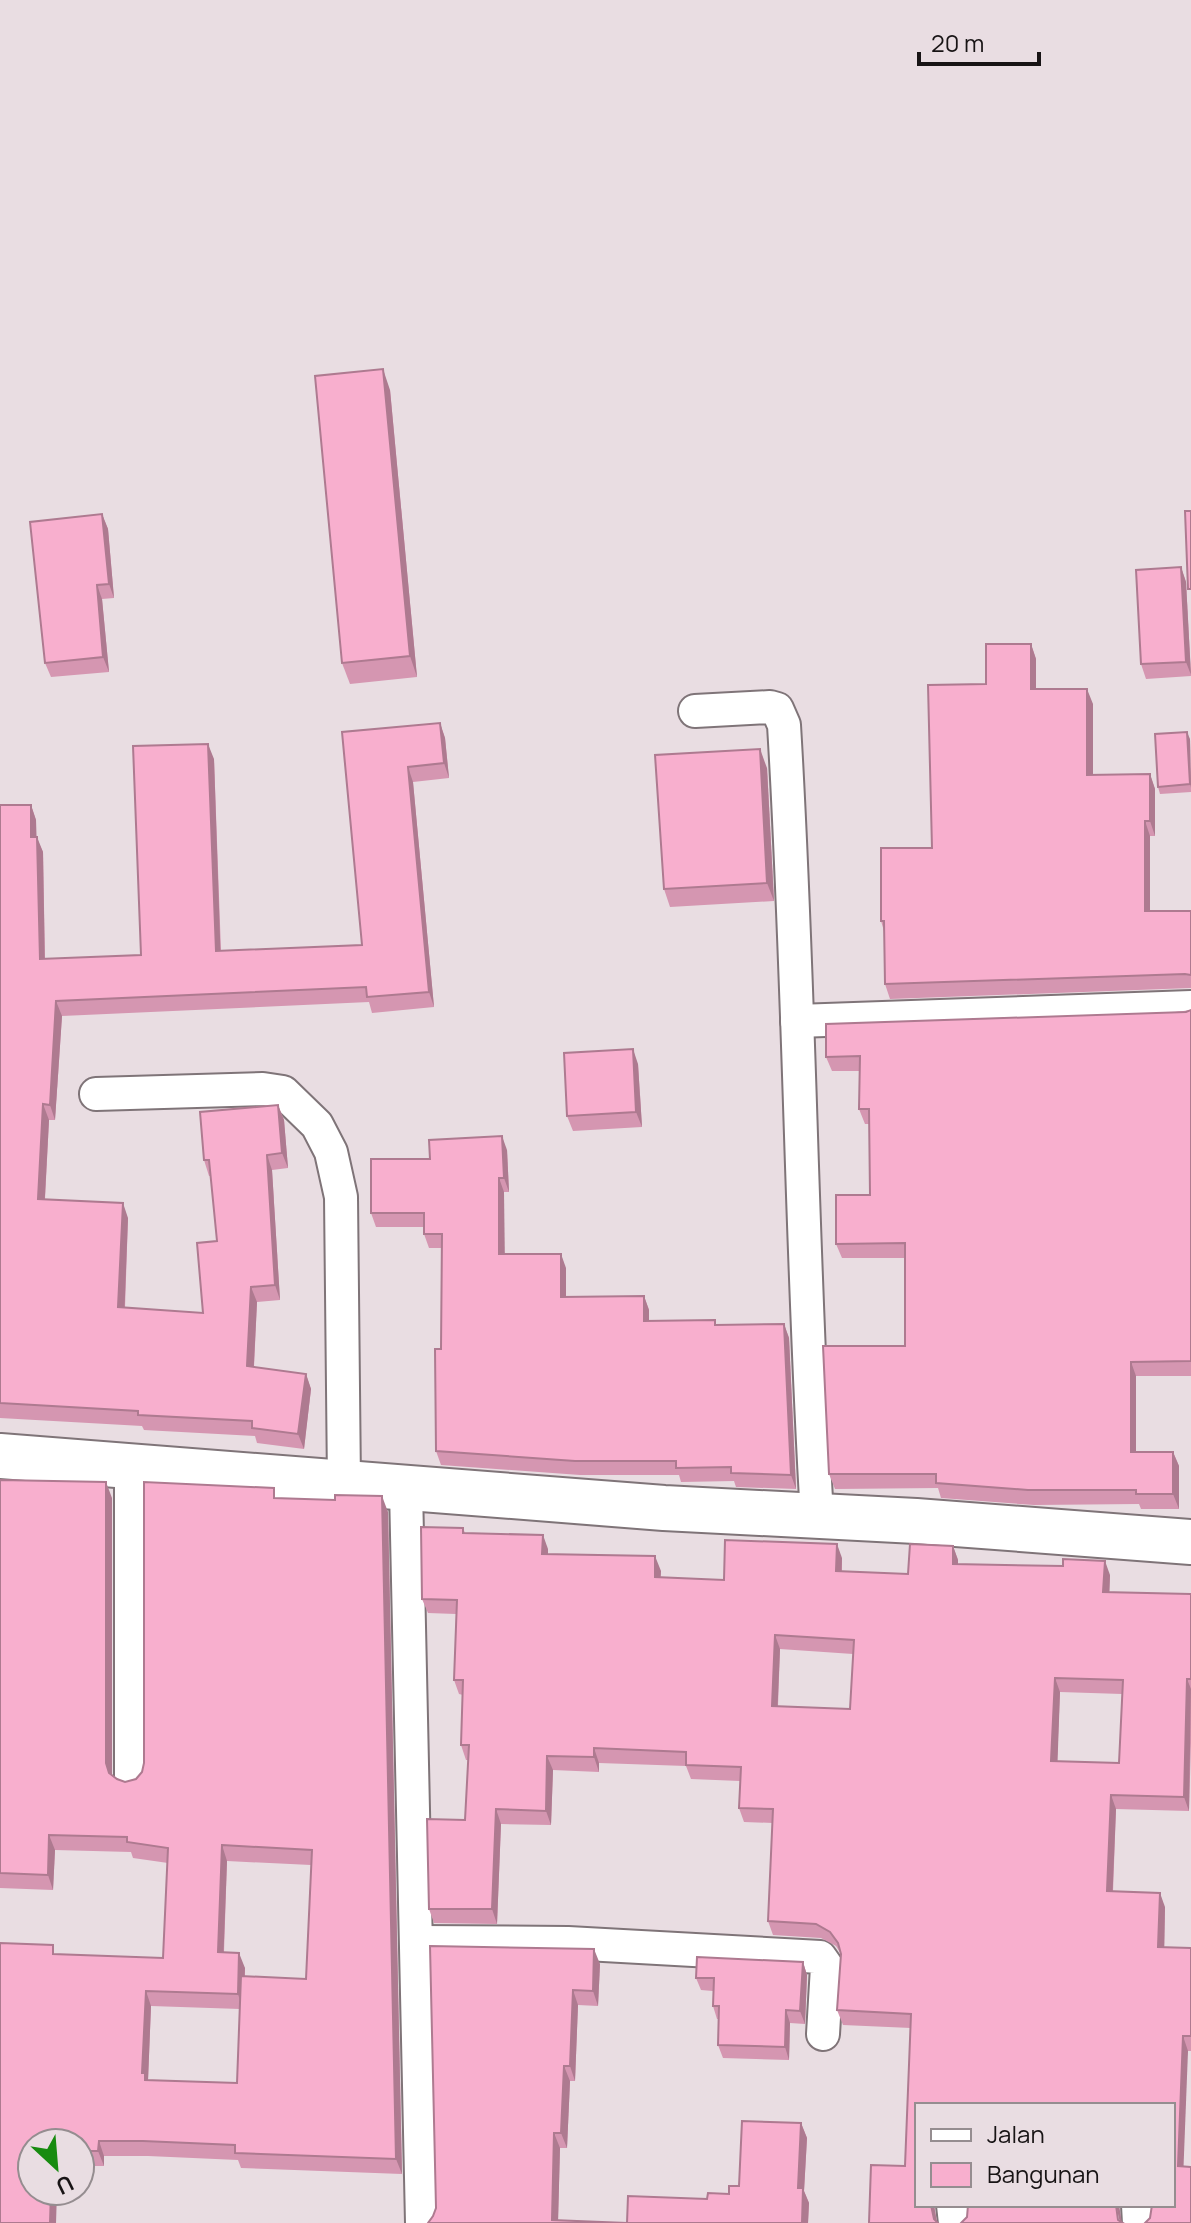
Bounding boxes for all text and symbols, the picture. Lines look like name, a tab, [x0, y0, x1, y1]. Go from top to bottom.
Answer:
scale bar	[919, 16, 1039, 66]
text: 20 m	[931, 26, 984, 59]
legend	[915, 2103, 1175, 2207]
text: Jalan	[987, 2117, 1045, 2150]
north arrow	[16, 2127, 96, 2207]
text: Bangunan	[987, 2157, 1100, 2190]
text: U	[51, 2168, 78, 2202]

